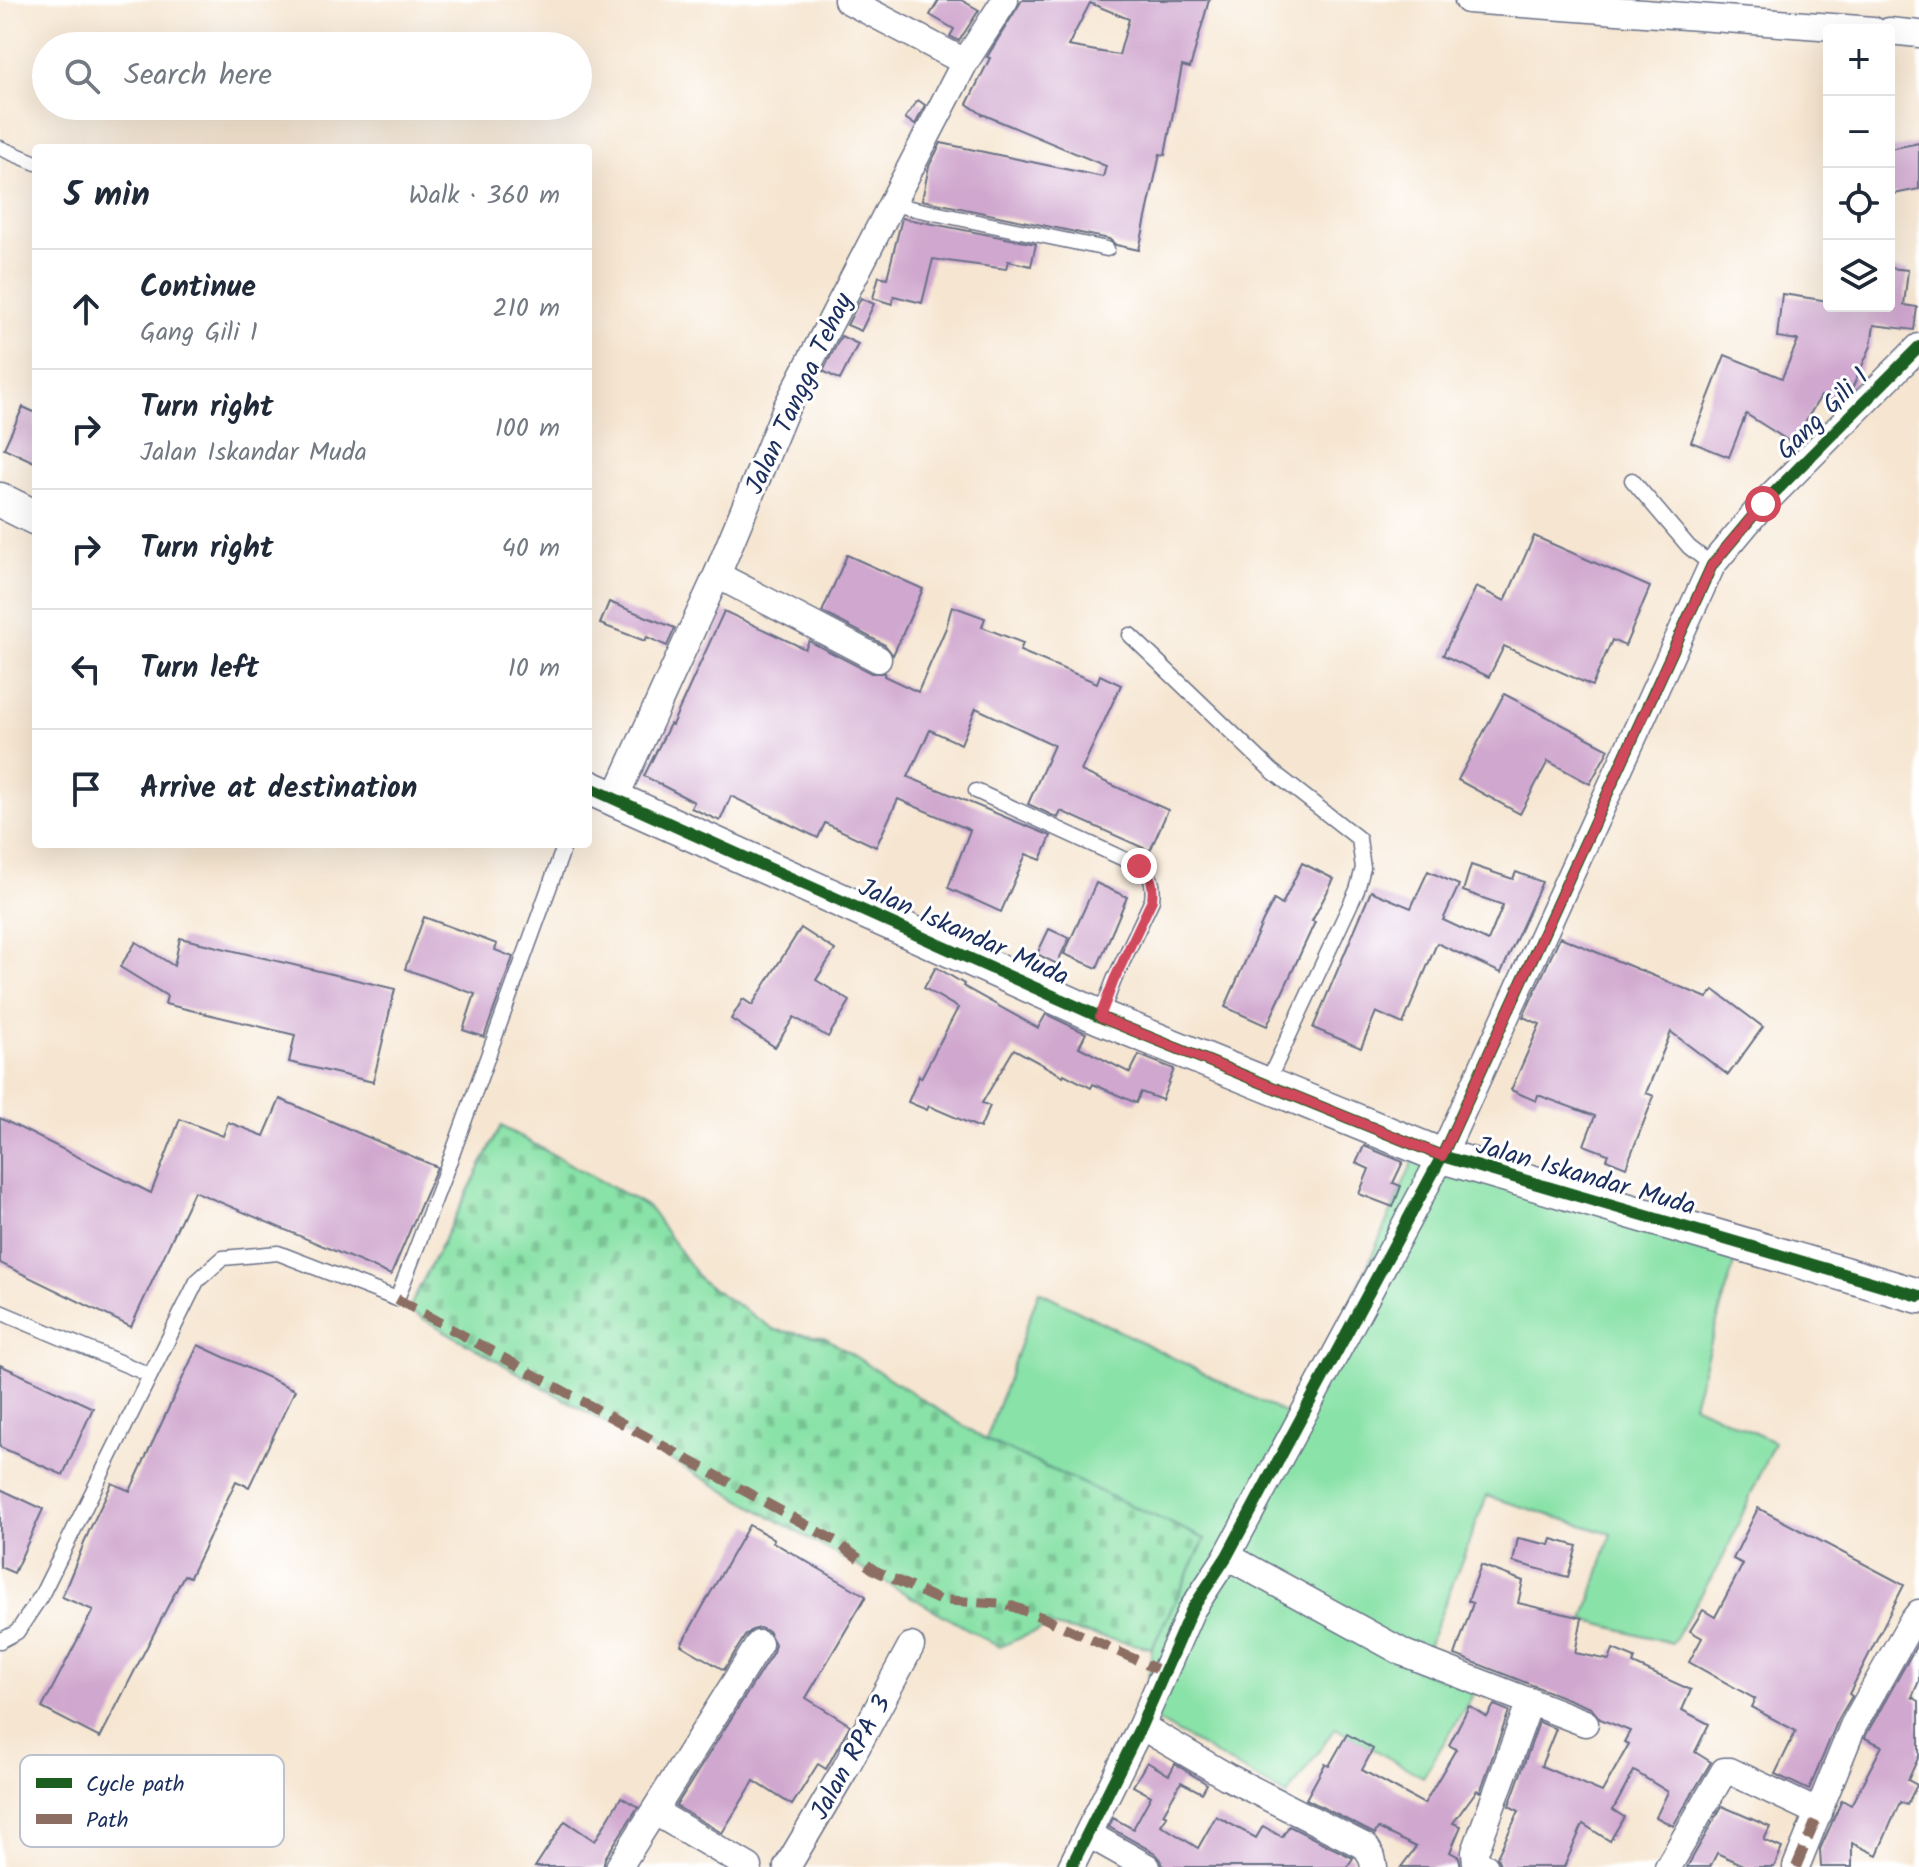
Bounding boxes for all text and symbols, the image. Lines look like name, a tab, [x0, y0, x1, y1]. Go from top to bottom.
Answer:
map controls	[1823, 24, 1895, 312]
button: +	[1823, 24, 1895, 96]
search box	[32, 32, 592, 120]
text: Search here	[124, 52, 272, 100]
icon: search	[60, 54, 104, 98]
button: −	[1823, 96, 1895, 168]
button: locate	[1823, 168, 1895, 240]
text: 5 min	[64, 169, 150, 223]
text: Walk · 360 m	[408, 175, 560, 217]
button: layers	[1823, 240, 1895, 312]
text: Continue	[140, 264, 256, 312]
street label: Jalan Tangga Tehay	[735, 285, 865, 502]
icon: ahead	[64, 287, 108, 331]
text: 210 m	[493, 288, 560, 330]
text: Gang Gili 1	[140, 312, 258, 354]
street label: Gang Gili 1	[1767, 358, 1880, 471]
text: Turn right	[140, 384, 273, 432]
icon: right	[64, 407, 108, 451]
text: 100 m	[495, 408, 560, 450]
text: Jalan Iskandar Muda	[140, 432, 367, 474]
route start	[1745, 486, 1781, 522]
text: Turn right	[140, 525, 273, 573]
icon: right	[64, 527, 108, 571]
text: 40 m	[502, 528, 560, 570]
text: Turn left	[140, 645, 259, 693]
icon: left	[64, 647, 108, 691]
text: 10 m	[508, 648, 560, 690]
text: Arrive at destination	[140, 765, 417, 813]
icon: arrive	[64, 767, 108, 811]
route end	[1121, 848, 1157, 884]
street label: Jalan Iskandar Muda	[851, 867, 1075, 998]
street label: Jalan Iskandar Muda	[1471, 1125, 1700, 1228]
street label: Jalan RPA 3	[800, 1688, 903, 1828]
legend	[20, 1755, 284, 1847]
text: Cycle path	[86, 1768, 185, 1803]
text: Path	[86, 1804, 129, 1839]

